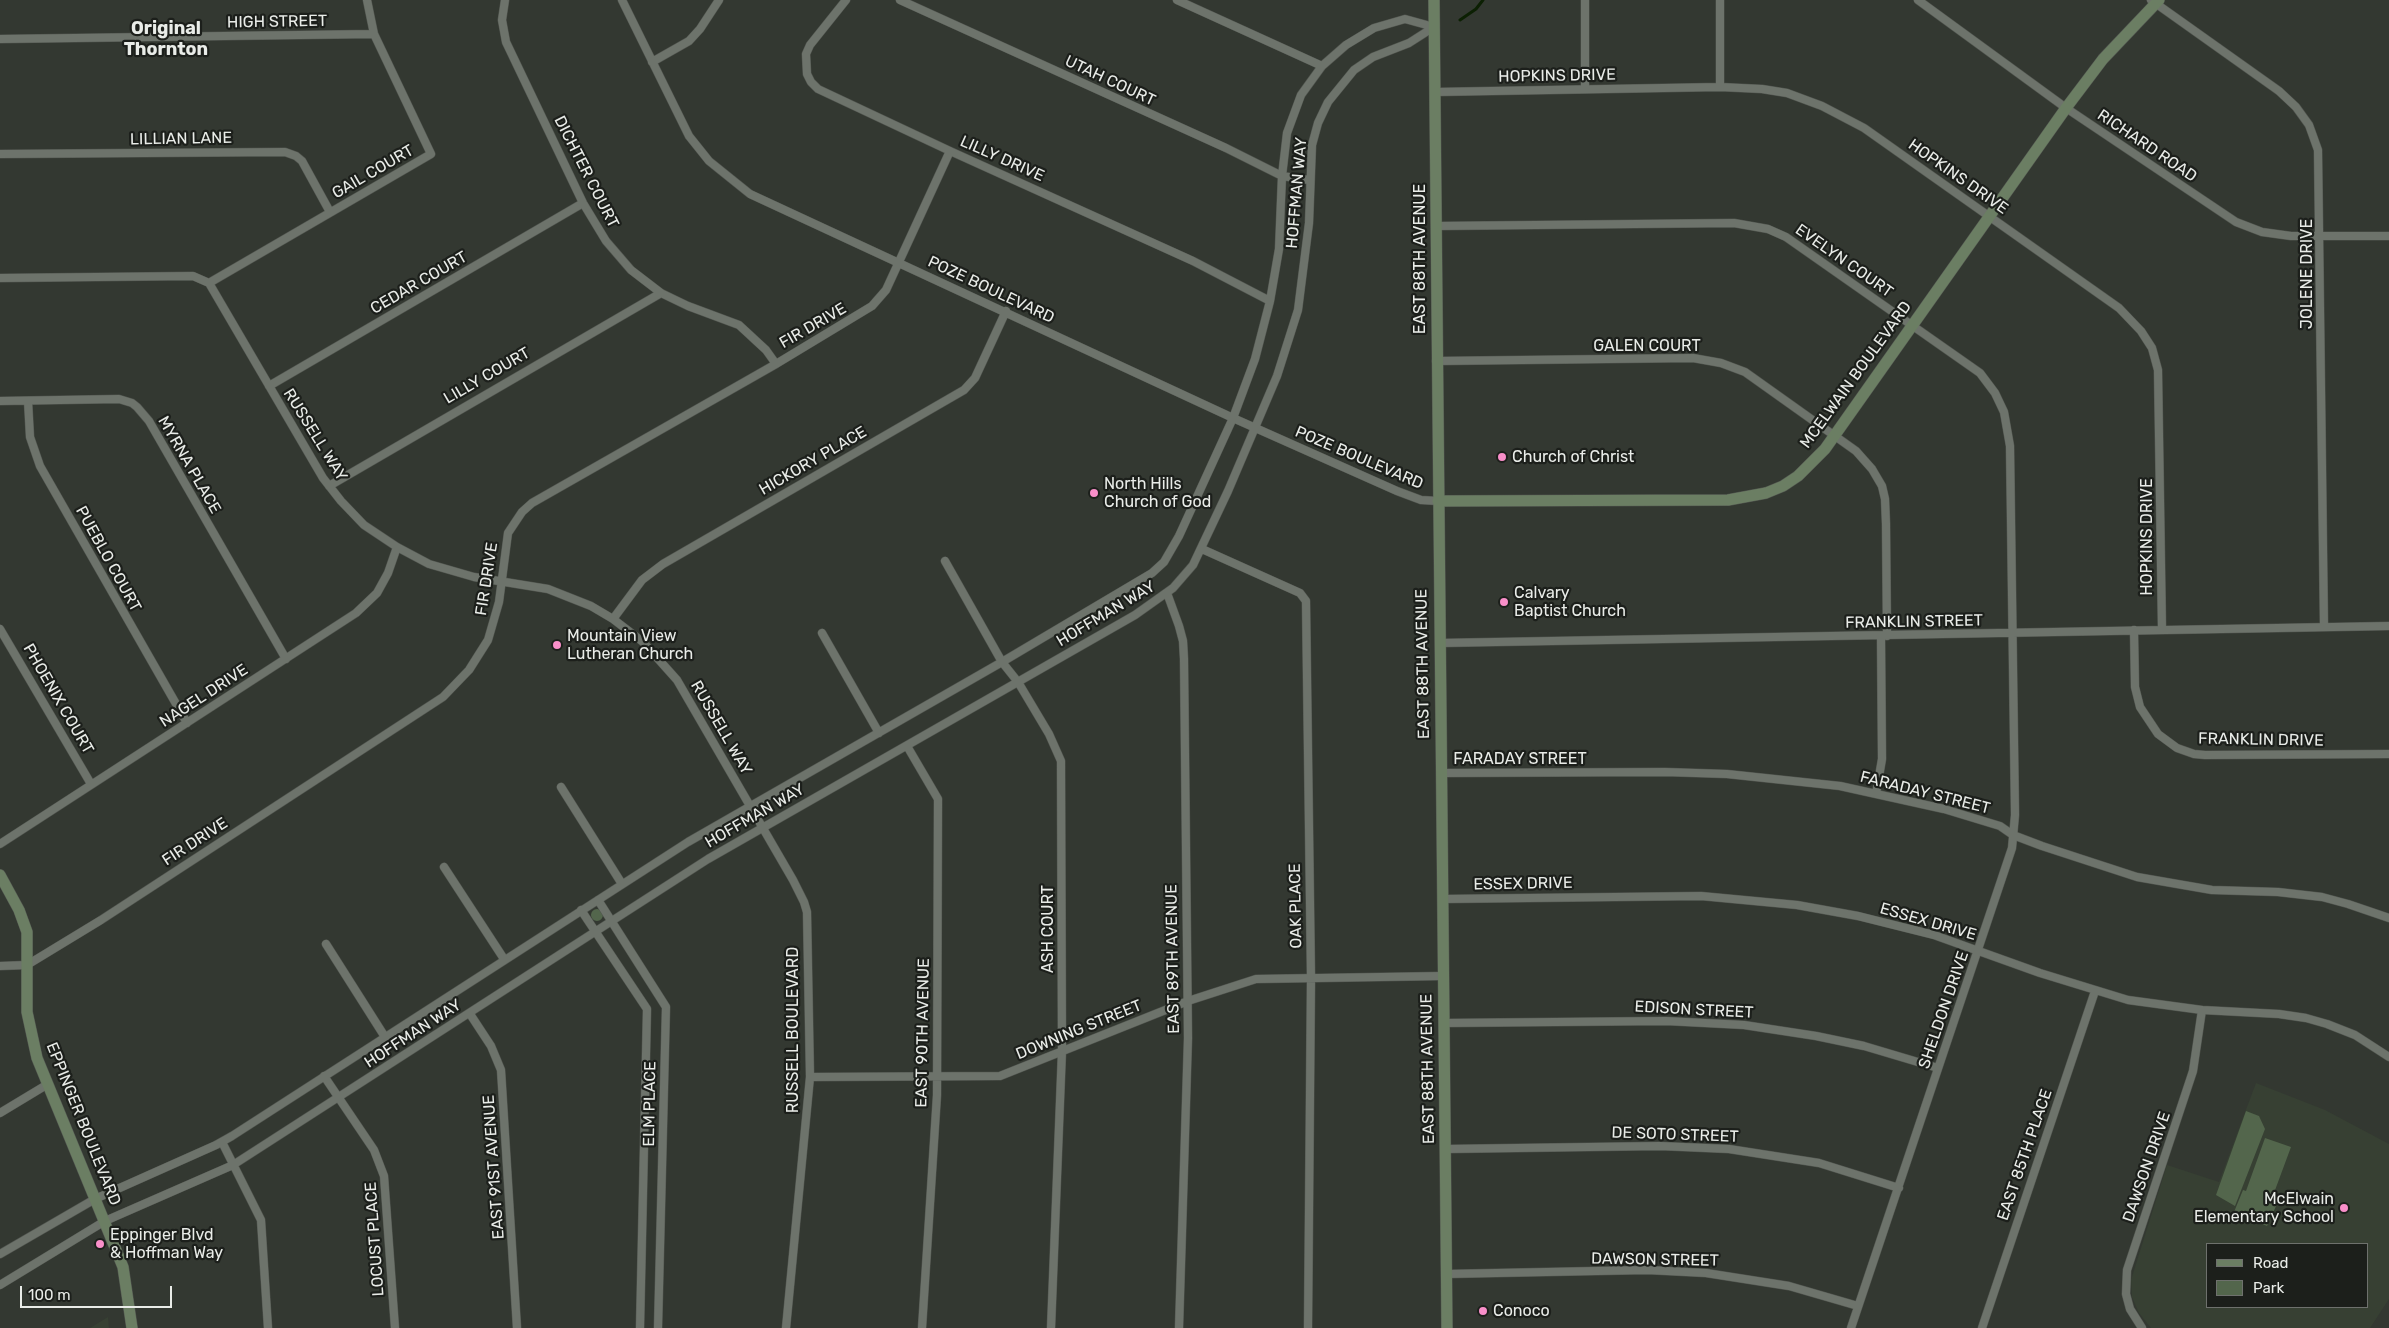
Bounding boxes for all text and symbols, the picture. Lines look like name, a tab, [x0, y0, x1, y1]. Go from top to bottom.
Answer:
street label: HIGH STREET	[227, 12, 327, 32]
district label: Original Thornton	[124, 18, 208, 60]
street label: UTAH COURT	[1062, 52, 1158, 110]
street label: HOPKINS DRIVE	[1498, 65, 1616, 87]
street label: RICHARD ROAD	[2094, 106, 2200, 186]
street label: DICHTER COURT	[549, 113, 623, 231]
street label: LILLIAN LANE	[130, 129, 232, 149]
street label: LILLY DRIVE	[957, 132, 1047, 186]
street label: HOPKINS DRIVE	[1904, 135, 2012, 219]
street label: HOFFMAN WAY	[1283, 137, 1311, 249]
street label: GAIL COURT	[329, 141, 417, 203]
street label: EAST 88TH AVENUE	[1410, 184, 1430, 334]
street label: JOLENE DRIVE	[2297, 219, 2317, 329]
street label: EVELYN COURT	[1791, 220, 1897, 302]
street label: CEDAR COURT	[367, 248, 471, 318]
street label: POZE BOULEVARD	[925, 252, 1057, 328]
street label: MCELWAIN BOULEVARD	[1796, 298, 1916, 452]
street label: FIR DRIVE	[776, 299, 850, 353]
street label: GALEN COURT	[1593, 336, 1701, 356]
street label: LILLY COURT	[441, 344, 533, 408]
street label: RUSSELL WAY	[279, 385, 351, 485]
street label: MYRNA PLACE	[153, 413, 225, 517]
street label: HICKORY PLACE	[756, 422, 870, 500]
street label: POZE BOULEVARD	[1292, 422, 1426, 494]
place label: Church of Christ	[1512, 447, 1634, 467]
marker: Church of Christ	[1496, 451, 1508, 463]
place label: North Hills Church of God	[1104, 474, 1211, 512]
street label: HOPKINS DRIVE	[2137, 478, 2157, 596]
marker: North Hills Church of God	[1088, 487, 1100, 499]
street label: PUEBLO COURT	[71, 503, 145, 615]
street label: FIR DRIVE	[472, 541, 502, 617]
street label: HOFFMAN WAY	[1053, 577, 1159, 651]
place label: Calvary Baptist Church	[1514, 583, 1626, 621]
street label: EAST 88TH AVENUE	[1412, 589, 1434, 739]
marker: Calvary Baptist Church	[1498, 596, 1510, 608]
street label: FRANKLIN STREET	[1845, 611, 1983, 633]
place label: Mountain View Lutheran Church	[567, 626, 693, 664]
marker: Mountain View Lutheran Church	[551, 639, 563, 651]
street label: PHOENIX COURT	[19, 640, 97, 758]
street label: NAGEL DRIVE	[156, 660, 252, 732]
street label: RUSSELL WAY	[686, 677, 756, 779]
street label: FRANKLIN DRIVE	[2198, 729, 2324, 751]
street label: FARADAY STREET	[1453, 749, 1587, 769]
street label: FARADAY STREET	[1858, 768, 1992, 818]
street label: HOFFMAN WAY	[702, 780, 808, 852]
street label: FIR DRIVE	[159, 814, 231, 870]
street label: OAK PLACE	[1286, 863, 1306, 949]
street label: ESSEX DRIVE	[1473, 874, 1573, 894]
street label: EAST 89TH AVENUE	[1162, 884, 1184, 1034]
street label: ASH COURT	[1038, 885, 1058, 973]
street label: ESSEX DRIVE	[1878, 899, 1978, 945]
street label: RUSSELL BOULEVARD	[783, 947, 803, 1113]
street label: SHELDON DRIVE	[1915, 949, 1973, 1071]
street label: EAST 90TH AVENUE	[912, 958, 934, 1108]
street label: EAST 88TH AVENUE	[1417, 994, 1439, 1144]
street label: HOFFMAN WAY	[361, 996, 465, 1072]
street label: DOWNING STREET	[1013, 996, 1145, 1064]
street label: EDISON STREET	[1634, 997, 1754, 1023]
street label: EPPINGER BOULEVARD	[42, 1040, 124, 1208]
street label: ELM PLACE	[640, 1061, 660, 1147]
street label: EAST 85TH PLACE	[1994, 1087, 2056, 1223]
street label: EAST 91ST AVENUE	[479, 1094, 509, 1240]
street label: DAWSON DRIVE	[2119, 1109, 2175, 1225]
street label: DE SOTO STREET	[1611, 1123, 1739, 1147]
street label: LOCUST PLACE	[361, 1181, 389, 1297]
place label: McElwain Elementary School	[2194, 1189, 2334, 1227]
marker: McElwain Elementary School	[2338, 1202, 2350, 1214]
place label: Eppinger Blvd & Hoffman Way	[110, 1225, 223, 1263]
marker: Eppinger Blvd & Hoffman Way	[94, 1238, 106, 1250]
legend	[2206, 1243, 2369, 1308]
street label: DAWSON STREET	[1591, 1249, 1719, 1271]
text: Road	[2253, 1254, 2289, 1272]
scale bar	[22, 1276, 175, 1308]
text: Park	[2253, 1279, 2284, 1297]
text: 100 m	[28, 1286, 70, 1304]
place label: Conoco	[1493, 1301, 1550, 1321]
marker: Conoco	[1477, 1305, 1489, 1317]

